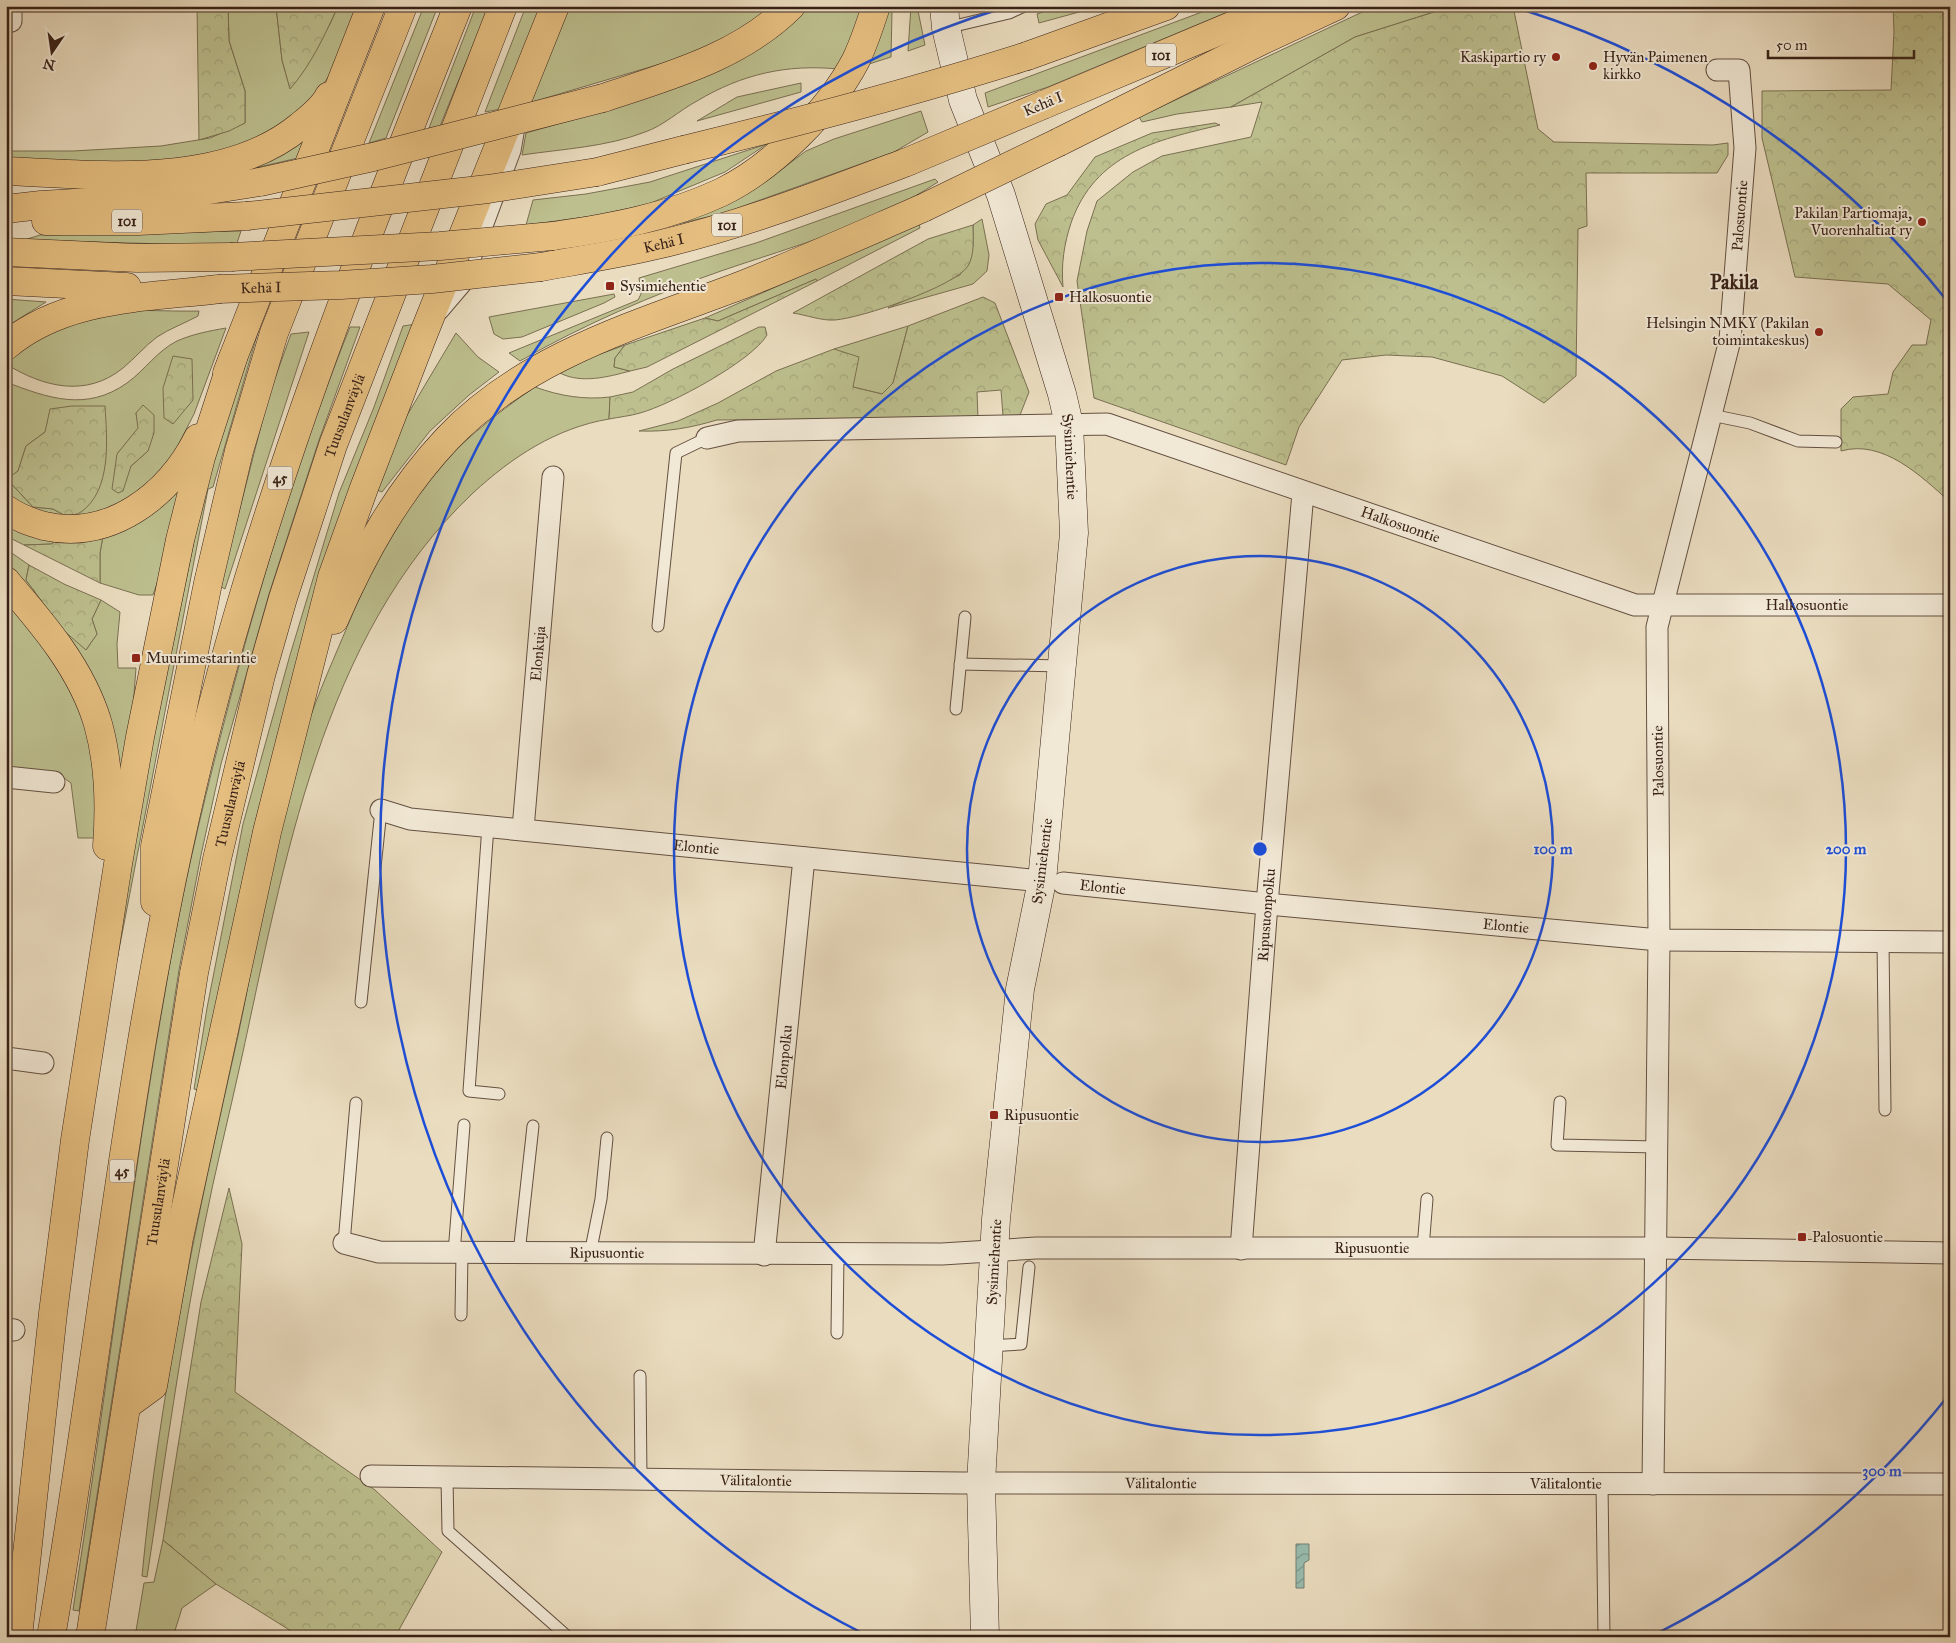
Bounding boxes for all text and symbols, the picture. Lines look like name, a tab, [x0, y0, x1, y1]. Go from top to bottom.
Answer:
north arrow	[28, 28, 78, 78]
scale bar	[1768, 28, 1915, 60]
text: 50 m	[1776, 36, 1808, 54]
road number: 101	[1146, 44, 1176, 66]
place label: Kaskipartio ry	[1460, 48, 1547, 66]
place label: Hyvän Paimenen kirkko	[1603, 48, 1708, 83]
marker: Kaskipartio ry	[1550, 51, 1562, 63]
text: N	[41, 55, 57, 74]
marker: Hyvän Paimenen kirkko	[1587, 60, 1599, 72]
street label: Kehä I	[1021, 88, 1065, 120]
street label: Palosuontie	[1728, 179, 1751, 252]
place label: Pakilan Partiomaja, Vuorenhaltiat ry	[1794, 204, 1913, 239]
road number: 101	[112, 210, 142, 232]
road number: 101	[712, 214, 742, 236]
marker: Pakilan Partiomaja, Vuorenhaltiat ry	[1916, 216, 1928, 228]
street label: Kehä I	[642, 230, 686, 257]
district label: Pakila	[1710, 270, 1759, 294]
place label: Sysimiehentie	[620, 277, 706, 295]
street label: Kehä I	[240, 278, 282, 297]
marker: Sysimiehentie	[604, 280, 616, 292]
place label: Halkosuontie	[1069, 288, 1152, 306]
marker: Halkosuontie	[1053, 291, 1065, 303]
place label: Helsingin NMKY (Pakilan toimintakeskus)	[1646, 314, 1809, 350]
marker: Helsingin NMKY (Pakilan toimintakeskus)	[1813, 326, 1825, 338]
street label: Tuusulanväylä	[320, 371, 369, 460]
street label: Sysimiehentie	[1058, 412, 1081, 500]
road number: 45	[268, 466, 292, 489]
street label: Halkosuontie	[1358, 503, 1442, 547]
street label: Halkosuontie	[1766, 596, 1848, 614]
street label: Elonkuja	[527, 625, 549, 682]
place label: Muurimestarintie	[146, 649, 256, 667]
marker: Muurimestarintie	[130, 652, 142, 664]
street label: Palosuontie	[1648, 725, 1668, 797]
street label: Tuusulanväylä	[211, 758, 249, 849]
street label: Sysimiehentie	[1028, 817, 1056, 905]
street label: Elontie	[672, 836, 720, 858]
centre of rings	[1251, 840, 1269, 858]
text: 100 m	[1533, 840, 1573, 858]
text: 200 m	[1826, 840, 1867, 858]
street label: Ripusuonpolku	[1254, 867, 1279, 962]
street label: Elontie	[1079, 876, 1127, 898]
street label: Elontie	[1482, 915, 1530, 937]
street label: Elonpolku	[772, 1024, 796, 1090]
place label: Ripusuontie	[1004, 1106, 1079, 1124]
marker: Ripusuontie	[988, 1109, 1000, 1121]
street label: Tuusulanväylä	[142, 1157, 174, 1247]
road number: 45	[110, 1160, 134, 1182]
street label: Sysimiehentie	[983, 1218, 1005, 1306]
place label: Palosuontie	[1812, 1228, 1883, 1246]
marker: Palosuontie	[1796, 1231, 1808, 1243]
street label: Ripusuontie	[1334, 1239, 1409, 1257]
street label: Ripusuontie	[569, 1244, 644, 1262]
text: 300 m	[1862, 1462, 1902, 1481]
street label: Välitalontie	[719, 1471, 792, 1490]
street label: Välitalontie	[1124, 1474, 1197, 1492]
street label: Välitalontie	[1529, 1475, 1602, 1493]

